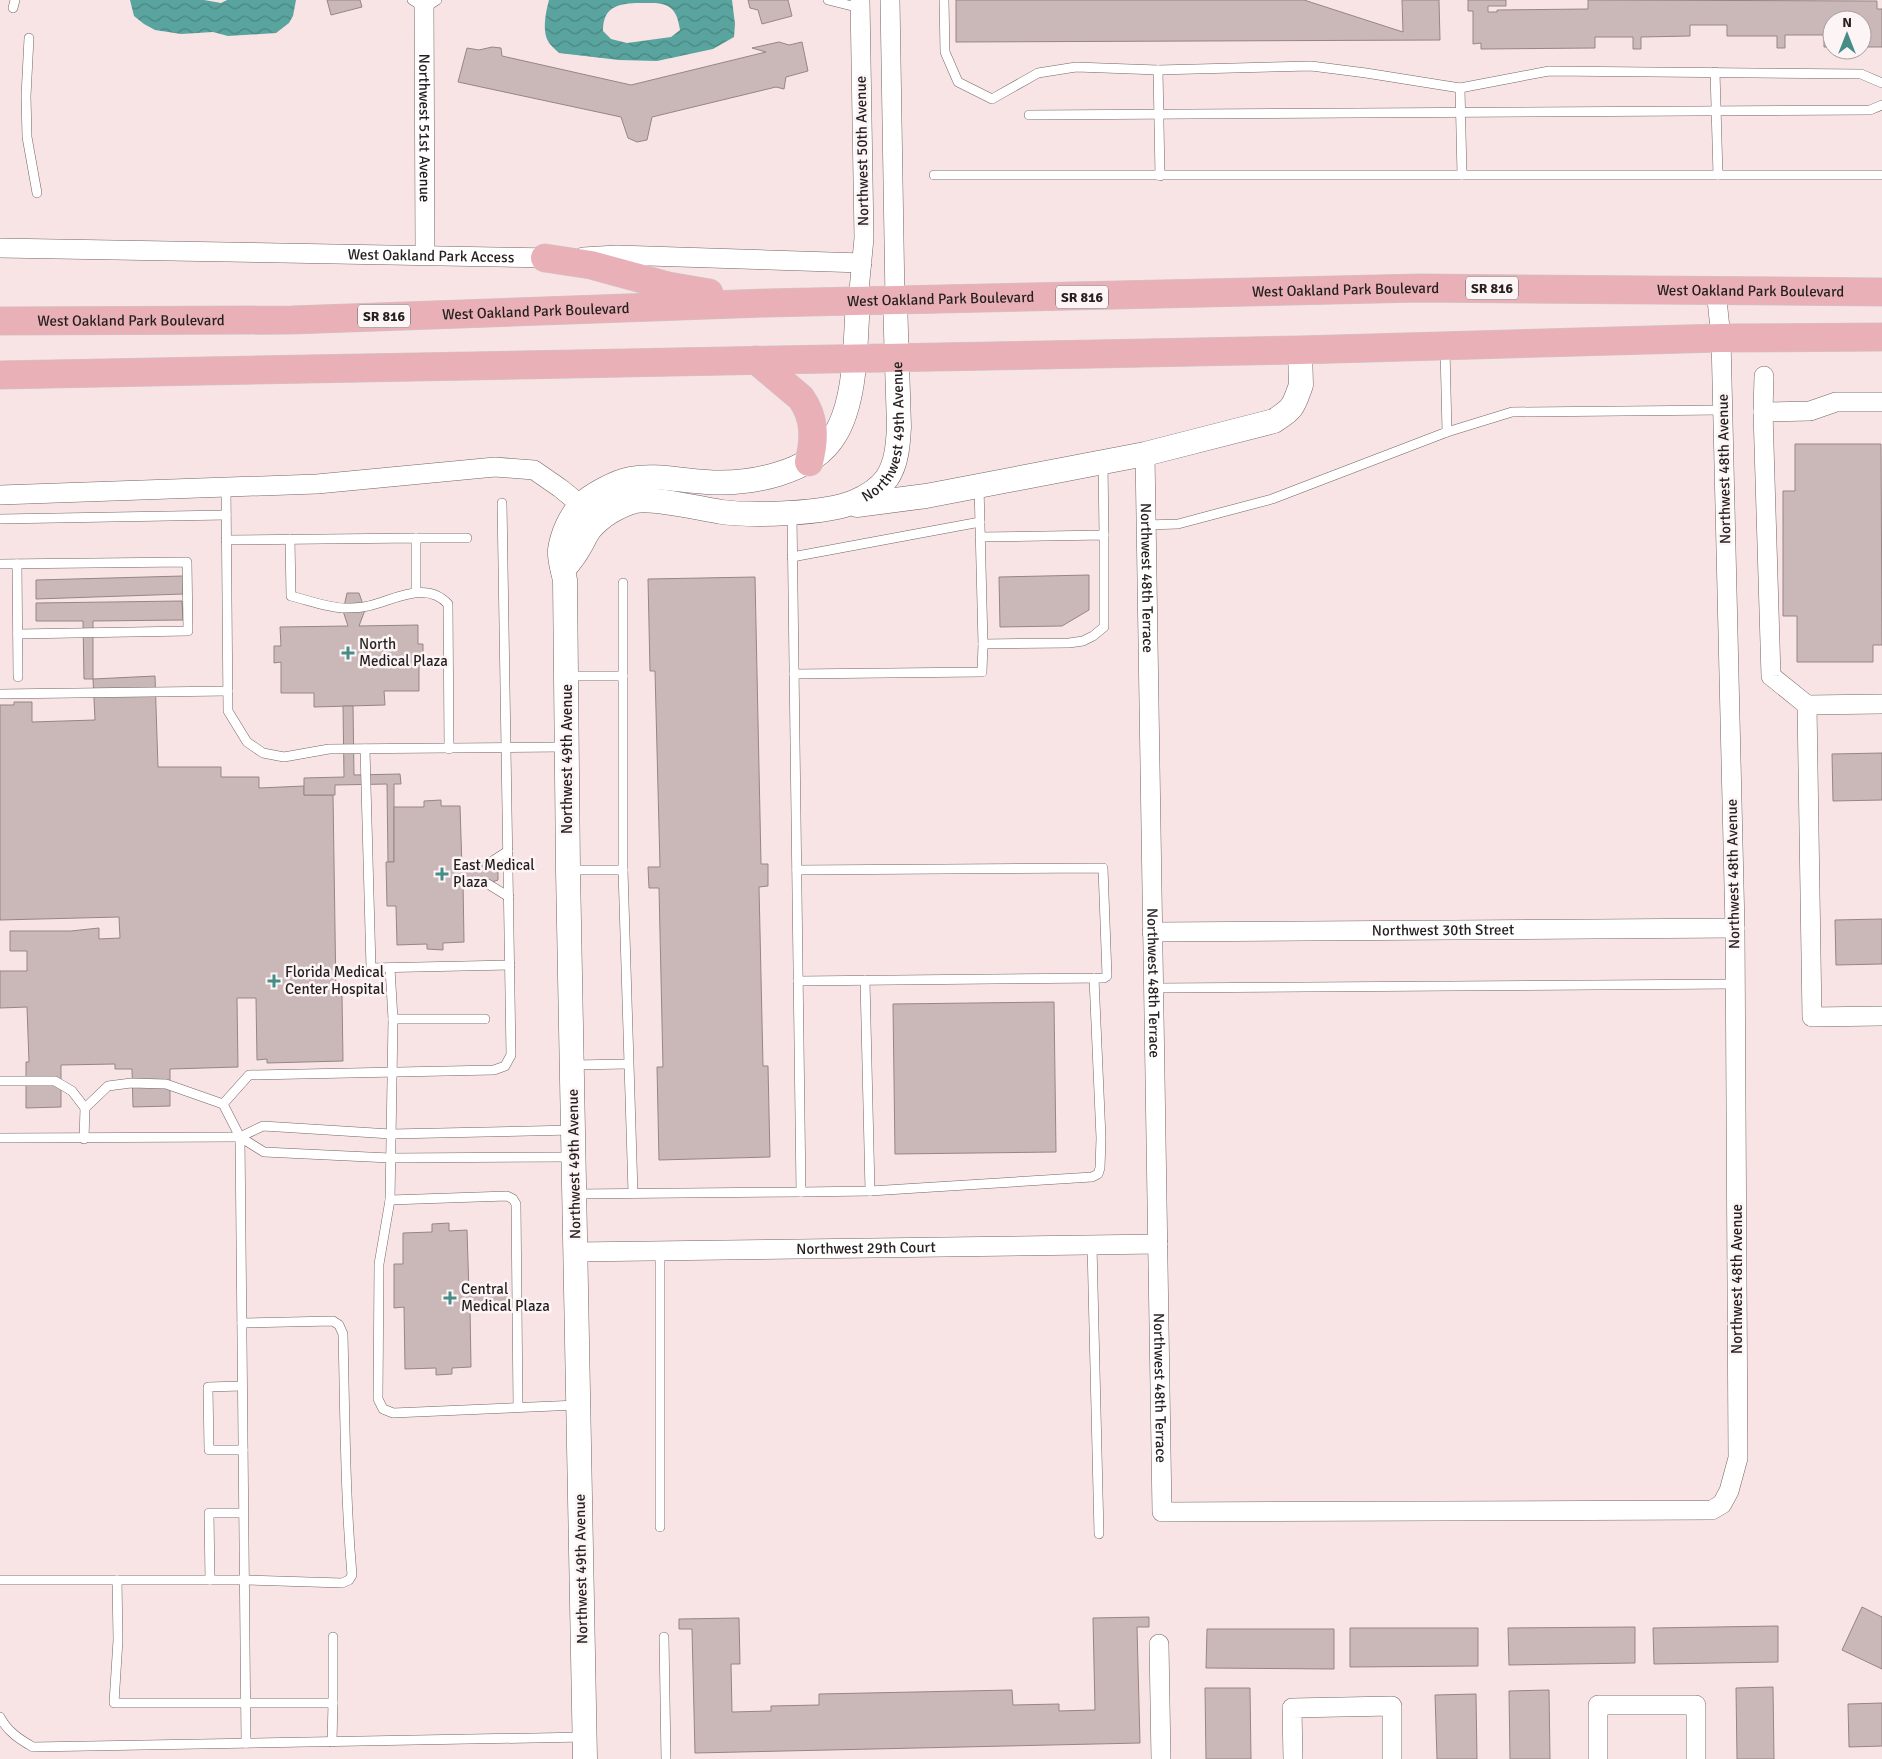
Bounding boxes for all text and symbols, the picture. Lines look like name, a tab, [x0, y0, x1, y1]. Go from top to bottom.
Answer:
north arrow	[1822, 10, 1872, 60]
text: N	[1842, 14, 1852, 31]
street label: Northwest 51st Avenue	[415, 54, 434, 202]
street label: Northwest 50th Avenue	[852, 76, 872, 226]
street label: West Oakland Park Access	[347, 245, 515, 266]
road number: SR 816	[1466, 276, 1518, 300]
street label: West Oakland Park Boulevard	[1252, 279, 1439, 301]
street label: West Oakland Park Boulevard	[1657, 281, 1844, 301]
road number: SR 816	[1056, 286, 1108, 308]
street label: West Oakland Park Boulevard	[847, 288, 1035, 310]
street label: West Oakland Park Boulevard	[442, 299, 630, 324]
road number: SR 816	[358, 304, 410, 328]
street label: West Oakland Park Boulevard	[37, 311, 225, 330]
street label: Northwest 49th Avenue	[858, 361, 908, 506]
street label: Northwest 48th Avenue	[1714, 394, 1734, 544]
street label: Northwest 48th Terrace	[1137, 503, 1157, 653]
place label: North Medical Plaza	[359, 635, 448, 670]
marker: North Medical Plaza	[341, 646, 355, 660]
street label: Northwest 49th Avenue	[558, 684, 576, 834]
street label: Northwest 48th Avenue	[1723, 799, 1743, 949]
place label: East Medical Plaza	[453, 856, 535, 891]
marker: East Medical Plaza	[435, 867, 449, 881]
street label: Northwest 48th Terrace	[1143, 908, 1164, 1058]
street label: Northwest 30th Street	[1372, 921, 1514, 939]
place label: Florida Medical Center Hospital	[285, 963, 385, 998]
marker: Florida Medical Center Hospital	[267, 974, 281, 988]
street label: Northwest 49th Avenue	[564, 1089, 584, 1239]
street label: Northwest 48th Avenue	[1728, 1204, 1746, 1354]
street label: Northwest 29th Court	[796, 1238, 936, 1258]
place label: Central Medical Plaza	[461, 1280, 550, 1315]
marker: Central Medical Plaza	[443, 1291, 457, 1305]
street label: Northwest 48th Terrace	[1150, 1313, 1170, 1463]
street label: Northwest 49th Avenue	[571, 1494, 591, 1644]

